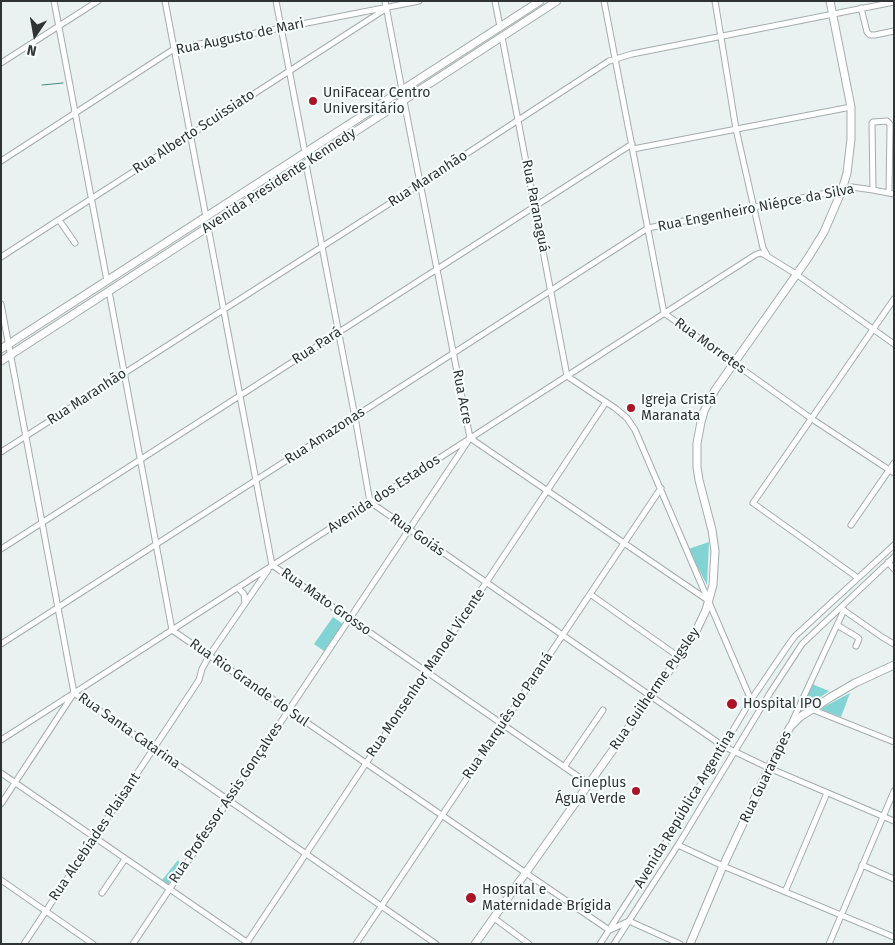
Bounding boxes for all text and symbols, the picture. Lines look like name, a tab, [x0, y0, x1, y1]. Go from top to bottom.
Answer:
north arrow	[10, 10, 60, 60]
street label: Rua Augusto de Mari	[175, 15, 305, 59]
text: N	[25, 41, 38, 59]
place label: UniFacear Centro Universitário	[323, 85, 430, 118]
street label: Rua Alberto Scuissiato	[130, 86, 258, 178]
marker: UniFacear Centro Universitário	[307, 95, 319, 107]
street label: Avenida Presidente Kennedy	[199, 125, 359, 237]
street label: Rua Maranhão	[385, 147, 471, 211]
street label: Rua Paranaguá	[518, 158, 552, 254]
street label: Rua Engenheiro Niépce da Silva	[656, 181, 856, 235]
street label: Rua Morretes	[671, 315, 749, 377]
street label: Rua Pará	[289, 324, 345, 368]
street label: Rua Maranhão	[44, 365, 130, 429]
street label: Rua Acre	[448, 368, 476, 426]
place label: Igreja Cristã Maranata	[641, 392, 716, 424]
marker: Igreja Cristã Maranata	[625, 402, 637, 414]
street label: Rua Amazonas	[282, 404, 368, 468]
street label: Avenida dos Estados	[325, 451, 443, 537]
street label: Rua Goiás	[386, 510, 448, 560]
street label: Rua Mato Grosso	[278, 565, 374, 639]
street label: Rua Monsenhor Manoel Vicente	[363, 585, 489, 761]
street label: Rua Guilherme Pugsley	[606, 625, 704, 753]
street label: Rua Rio Grande do Sul	[186, 635, 312, 731]
street label: Rua Marquês do Paraná	[459, 649, 557, 783]
street label: Rua Santa Catarina	[75, 689, 183, 773]
place label: Hospital IPO	[743, 696, 822, 712]
marker: Hospital IPO	[725, 697, 739, 711]
street label: Rua Professor Assis Gonçalves	[166, 719, 286, 887]
street label: Avenida República Argentina	[631, 727, 739, 891]
street label: Rua Guararapes	[737, 728, 795, 826]
street label: Rua Alcebíades Plaisant	[46, 770, 144, 904]
place label: Cineplus Água Verde	[555, 775, 626, 808]
marker: Cineplus Água Verde	[630, 785, 642, 797]
place label: Hospital e Maternidade Brígida	[482, 882, 611, 914]
marker: Hospital e Maternidade Brígida	[464, 891, 478, 905]

